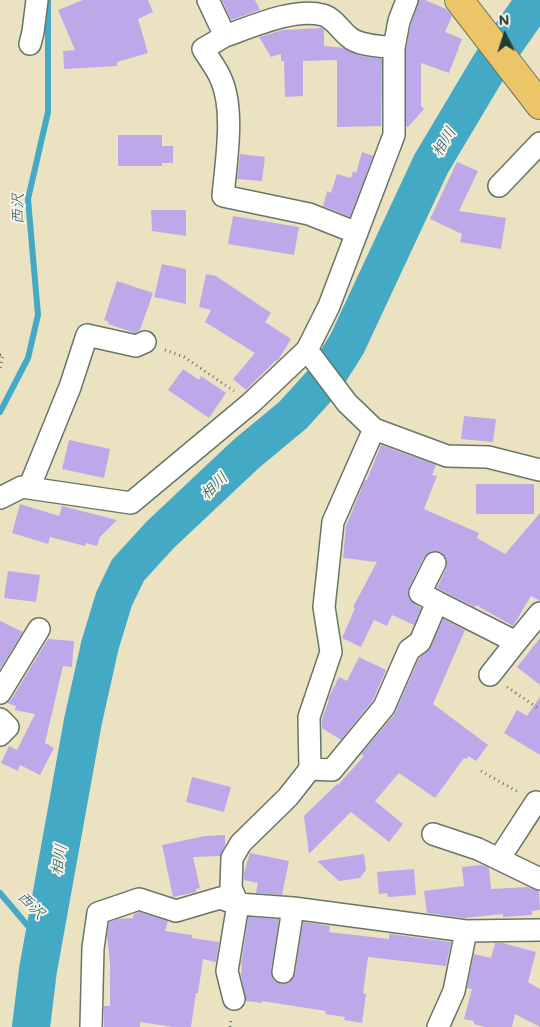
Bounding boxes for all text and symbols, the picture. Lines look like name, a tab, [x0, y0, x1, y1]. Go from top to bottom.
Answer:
north arrow	[480, 10, 530, 60]
text: N	[498, 10, 510, 29]
water label: 相川	[428, 123, 460, 161]
water label: 西沢	[8, 193, 28, 225]
water label: 相川	[196, 468, 232, 504]
water label: 相川	[47, 843, 71, 877]
water label: 西沢	[13, 887, 49, 923]

